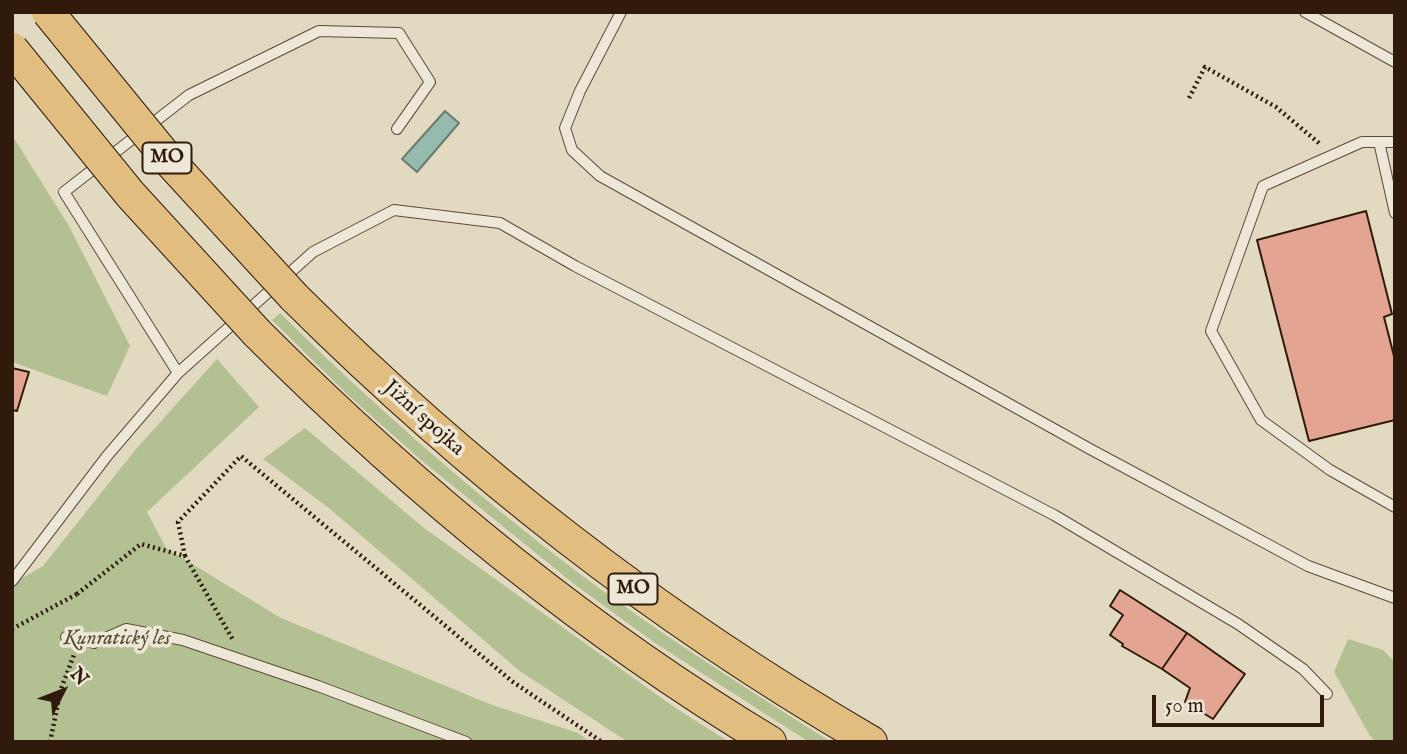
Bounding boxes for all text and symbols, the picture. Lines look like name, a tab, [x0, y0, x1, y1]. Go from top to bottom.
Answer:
road number: MO	[142, 142, 192, 174]
street label: Jižní spojka	[377, 376, 469, 462]
road number: MO	[608, 574, 658, 604]
park label: Kunratický les	[63, 627, 171, 653]
north arrow	[28, 656, 98, 726]
text: N	[64, 663, 93, 691]
scale bar	[1155, 680, 1326, 724]
text: 50 m	[1165, 693, 1204, 720]

